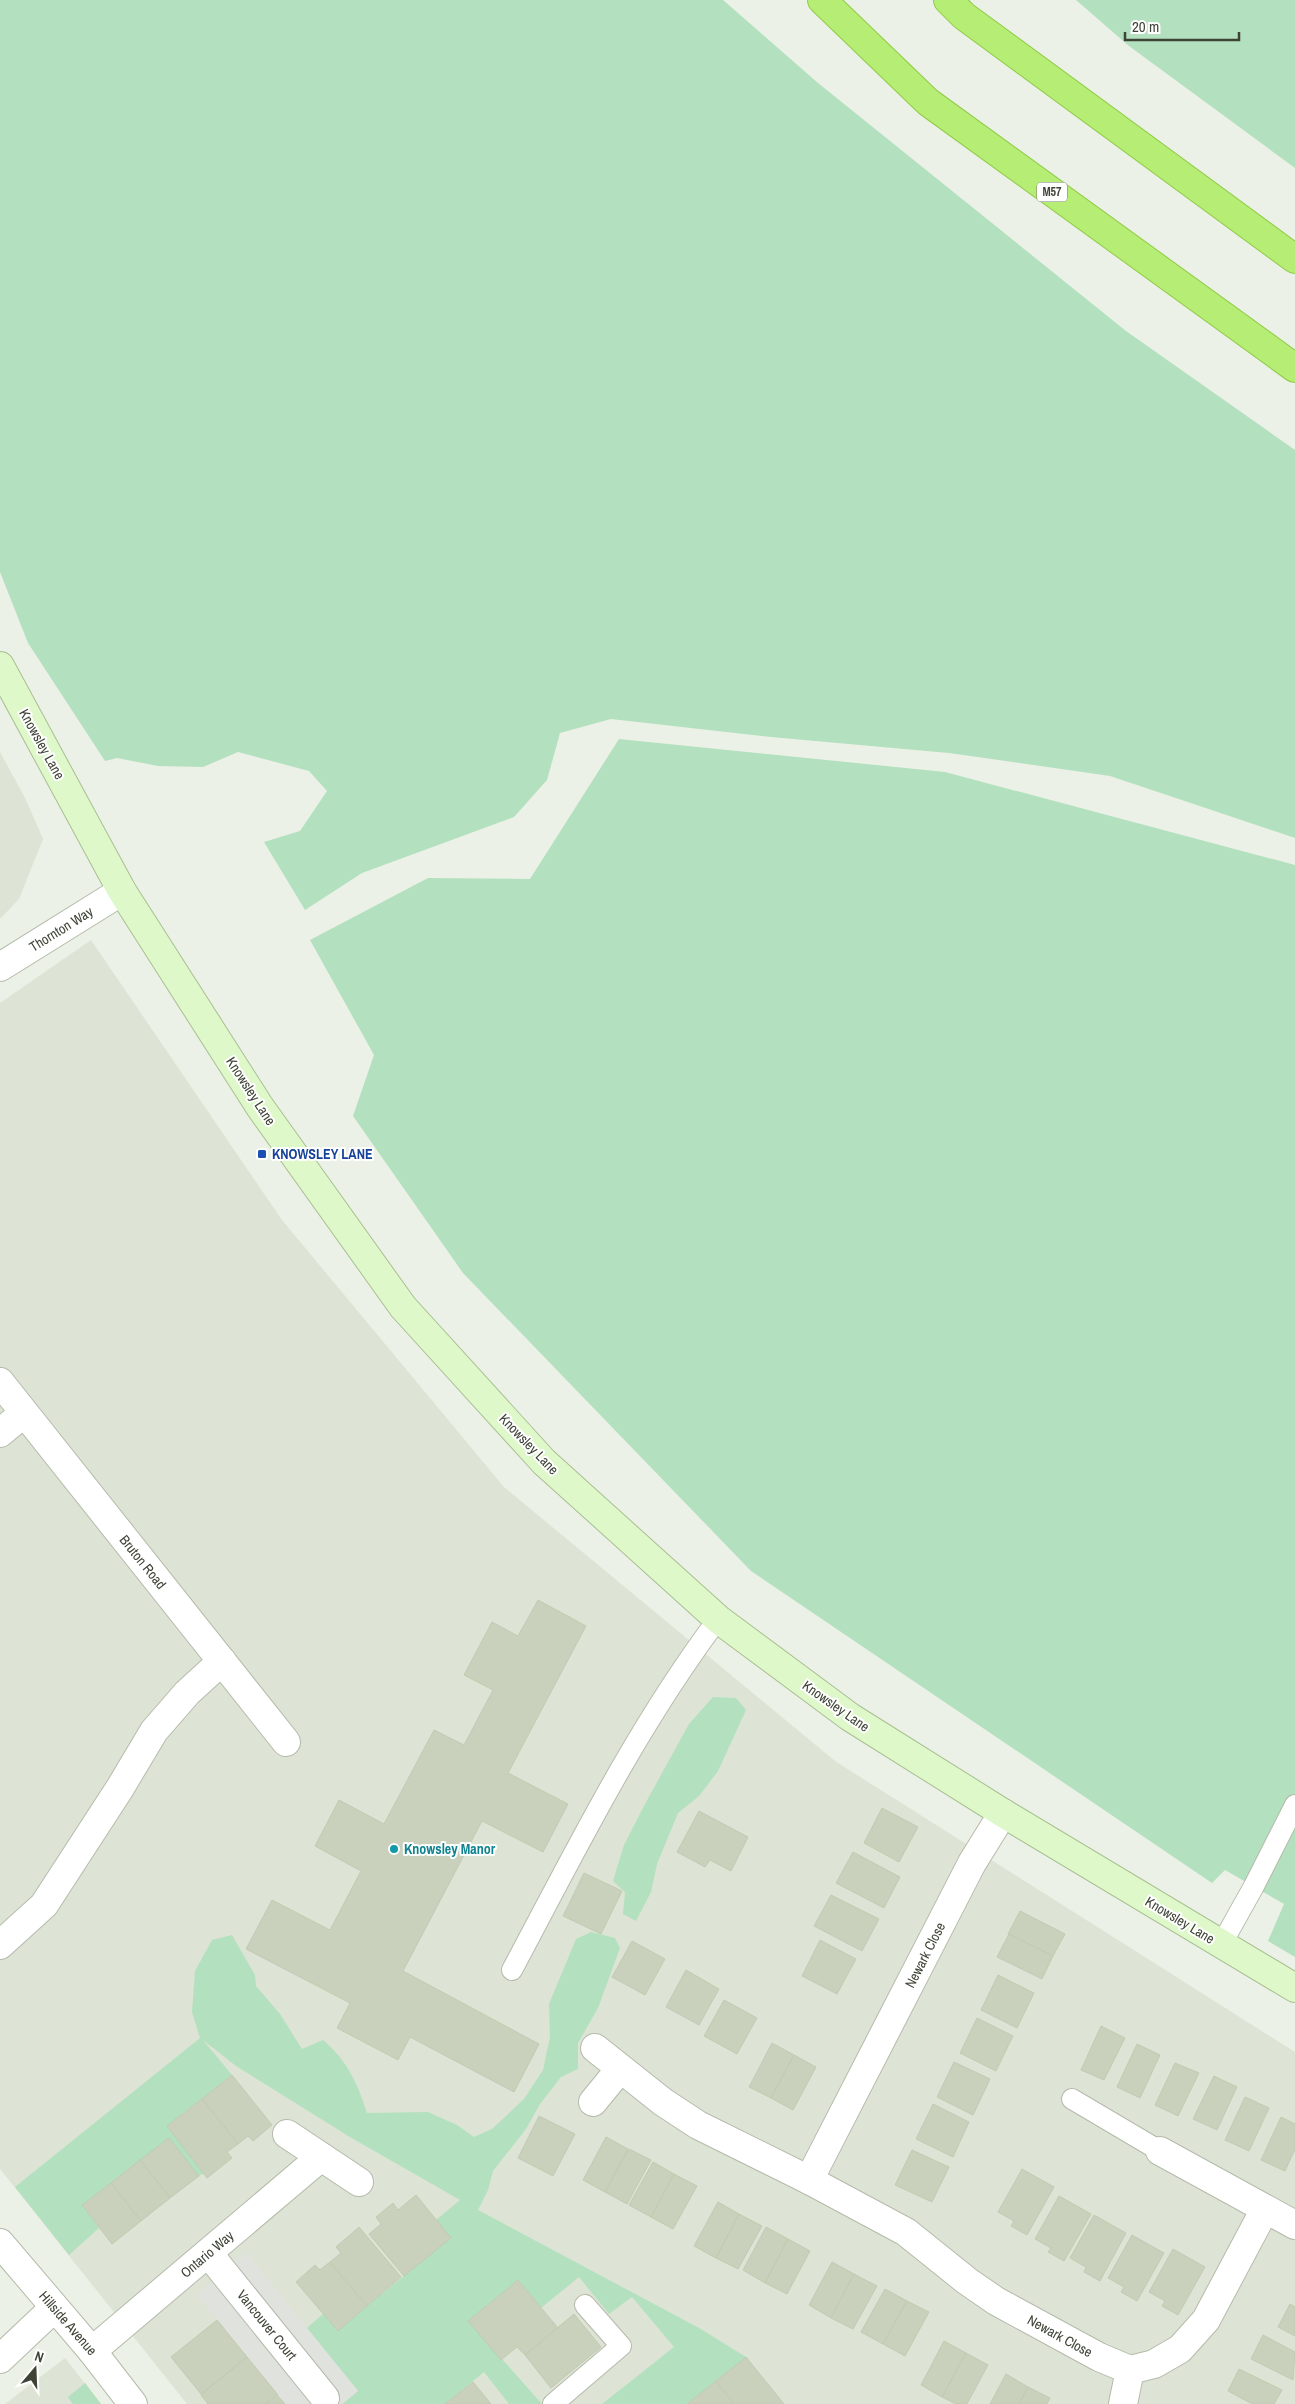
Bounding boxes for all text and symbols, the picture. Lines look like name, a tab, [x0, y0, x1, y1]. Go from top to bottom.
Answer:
scale bar	[1125, 10, 1239, 42]
text: 20 m	[1132, 16, 1159, 37]
road number: M57	[1037, 182, 1067, 202]
street label: Knowsley Lane	[15, 706, 69, 782]
street label: Thornton Way	[26, 902, 96, 956]
street label: Knowsley Lane	[222, 1053, 280, 1129]
place label: KNOWSLEY LANE	[272, 1145, 373, 1163]
marker: KNOWSLEY LANE	[256, 1148, 268, 1160]
street label: Knowsley Lane	[495, 1410, 563, 1478]
street label: Bruton Road	[116, 1531, 170, 1593]
street label: Knowsley Lane	[799, 1676, 873, 1736]
place label: Knowsley Manor	[404, 1840, 496, 1858]
marker: Knowsley Manor	[388, 1843, 400, 1855]
street label: Knowsley Lane	[1142, 1892, 1218, 1948]
street label: Newark Close	[901, 1919, 949, 1991]
street label: Ontario Way	[177, 2226, 238, 2281]
street label: Vancouver Court	[233, 2286, 301, 2364]
street label: Hillside Avenue	[35, 2287, 101, 2359]
street label: Newark Close	[1024, 2311, 1096, 2361]
north arrow	[10, 2344, 60, 2394]
text: N	[32, 2347, 46, 2367]

